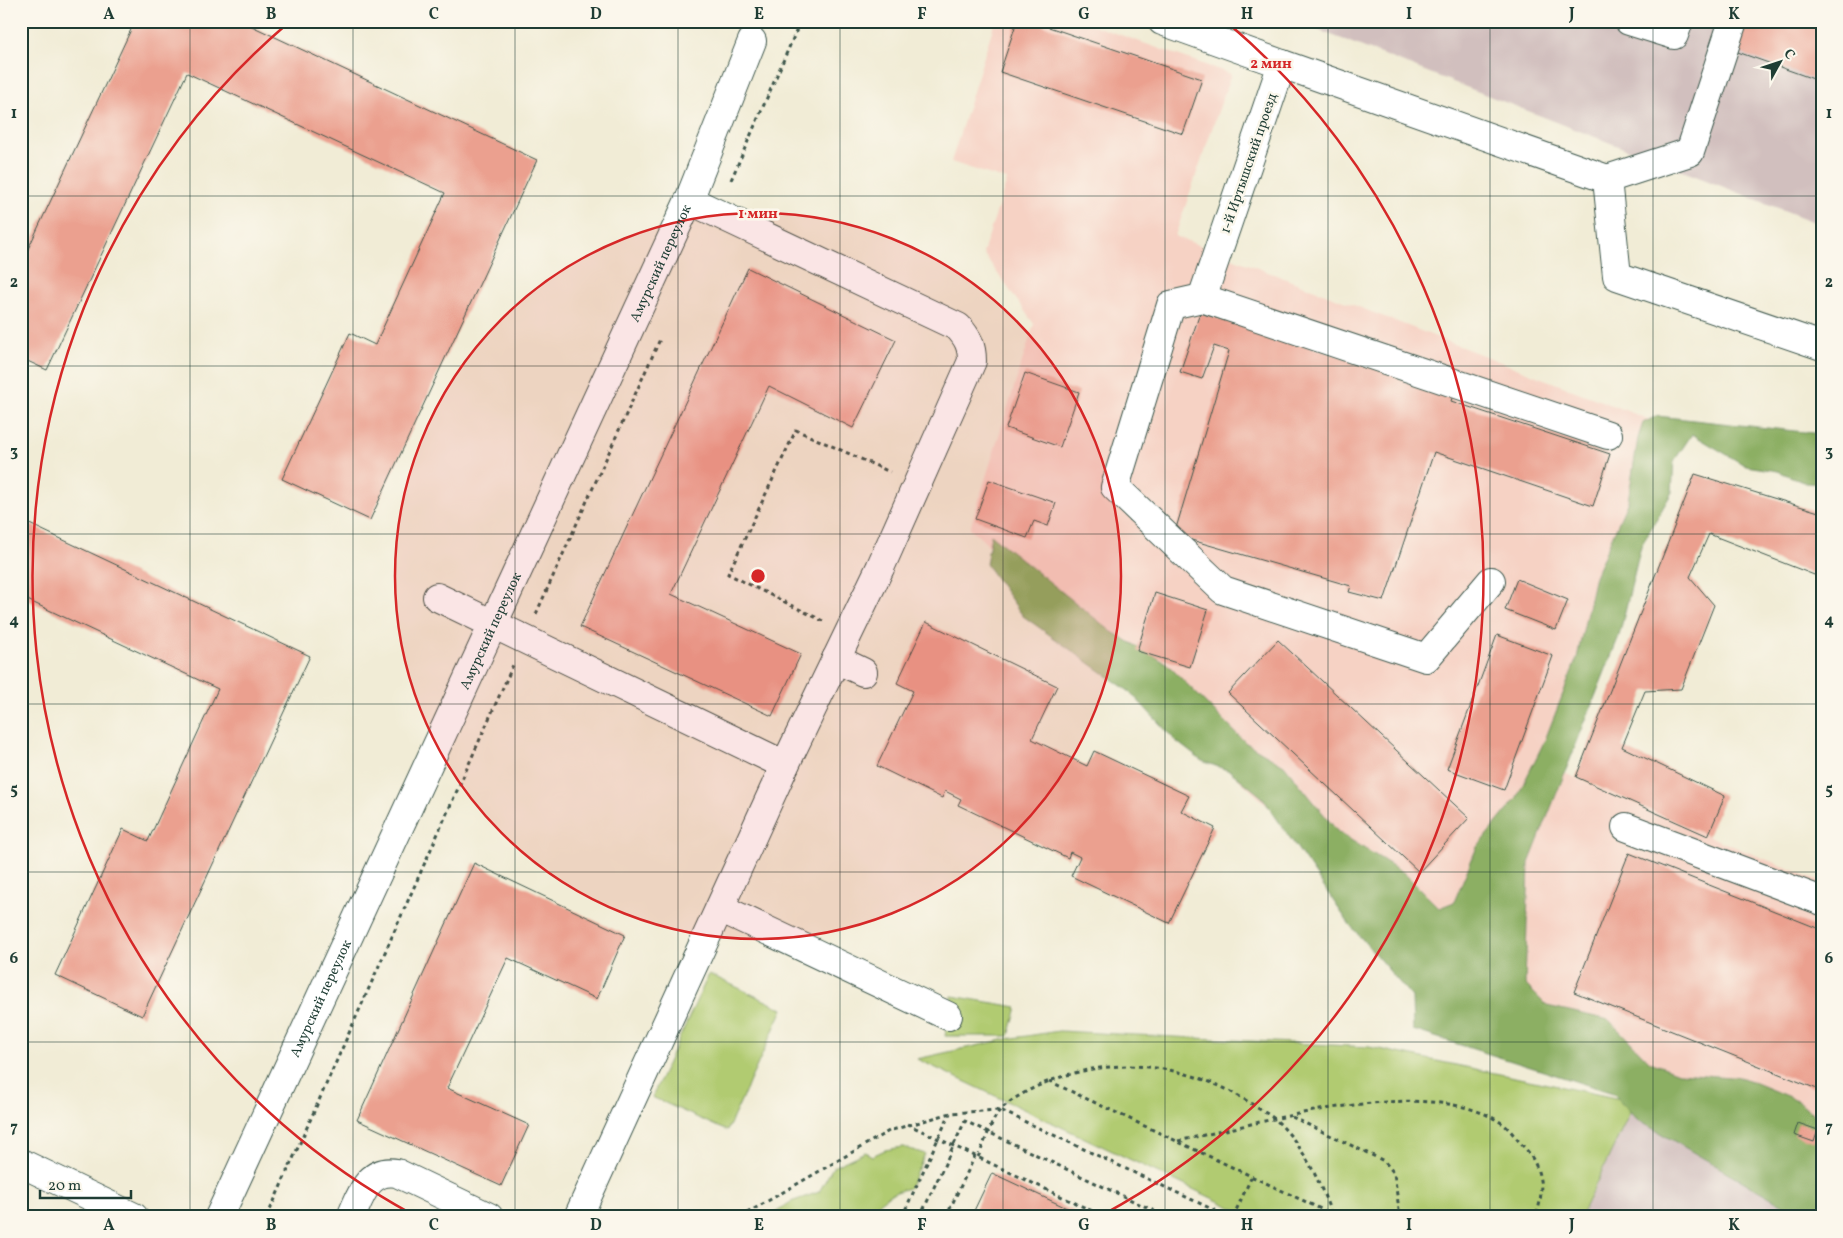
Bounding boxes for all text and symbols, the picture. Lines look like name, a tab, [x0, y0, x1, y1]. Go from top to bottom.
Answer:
text: A	[103, 4, 115, 26]
text: B	[266, 4, 277, 26]
text: C	[429, 4, 439, 26]
text: D	[590, 4, 602, 26]
text: E	[754, 4, 764, 26]
text: F	[917, 4, 927, 26]
text: G	[1078, 4, 1090, 26]
text: H	[1241, 4, 1253, 26]
text: I	[1406, 4, 1412, 26]
text: J	[1568, 4, 1575, 26]
text: K	[1728, 4, 1740, 26]
north arrow	[1756, 38, 1806, 88]
text: С	[1779, 45, 1799, 64]
text: 2 мин	[1250, 54, 1292, 75]
street label: 1-й Иртышский проезд	[1216, 91, 1282, 236]
text: 1	[11, 103, 17, 125]
text: 1	[1826, 103, 1832, 125]
street label: Амурский переулок	[626, 201, 697, 325]
text: 1 мин	[738, 204, 778, 225]
text: 2	[10, 272, 18, 294]
text: 2	[1825, 272, 1833, 294]
text: 3	[10, 441, 18, 463]
text: 3	[1825, 441, 1833, 463]
centre of rings	[749, 567, 767, 585]
street label: Амурский переулок	[456, 569, 527, 693]
text: 4	[9, 610, 19, 632]
text: 4	[1824, 610, 1834, 632]
text: 5	[10, 779, 18, 801]
text: 5	[1825, 779, 1833, 801]
street label: Амурский переулок	[286, 937, 357, 1061]
text: 6	[10, 948, 19, 970]
text: 6	[1825, 948, 1834, 970]
text: 7	[10, 1117, 18, 1139]
text: 7	[1825, 1117, 1833, 1139]
scale bar	[40, 1168, 131, 1200]
text: 20 m	[48, 1176, 81, 1197]
text: A	[103, 1215, 115, 1237]
text: B	[266, 1215, 277, 1237]
text: C	[429, 1215, 439, 1237]
text: D	[590, 1215, 602, 1237]
text: E	[754, 1215, 764, 1237]
text: F	[917, 1215, 927, 1237]
text: G	[1078, 1215, 1090, 1237]
text: H	[1241, 1215, 1253, 1237]
text: I	[1406, 1215, 1412, 1237]
text: J	[1568, 1215, 1575, 1237]
text: K	[1728, 1215, 1740, 1237]

